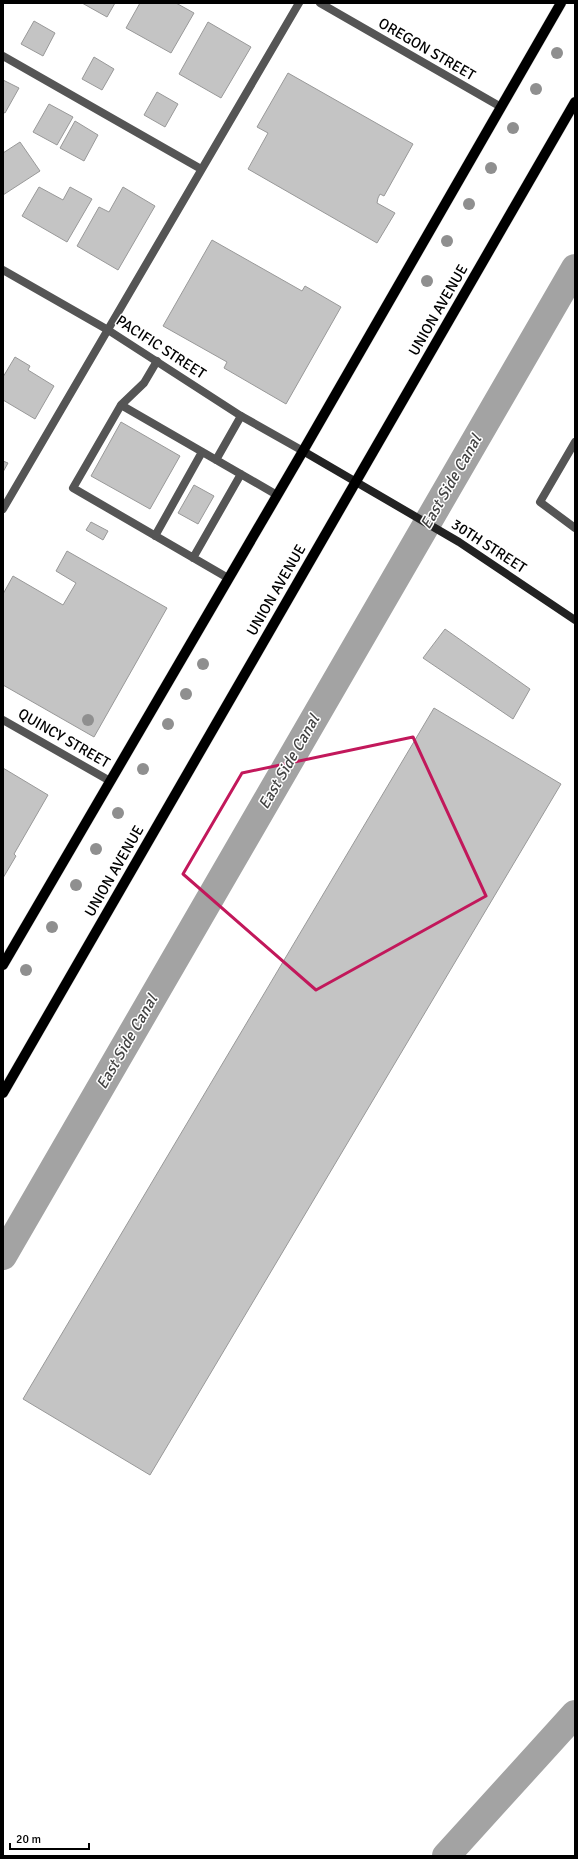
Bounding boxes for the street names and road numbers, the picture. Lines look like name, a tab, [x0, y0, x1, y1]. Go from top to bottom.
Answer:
street label: OREGON STREET	[375, 14, 479, 84]
street label: UNION AVENUE	[405, 261, 471, 359]
street label: PACIFIC STREET	[113, 311, 210, 383]
street label: 30TH STREET	[448, 515, 530, 577]
street label: UNION AVENUE	[243, 541, 309, 639]
street label: QUINCY STREET	[15, 704, 114, 772]
street label: UNION AVENUE	[81, 822, 147, 920]

